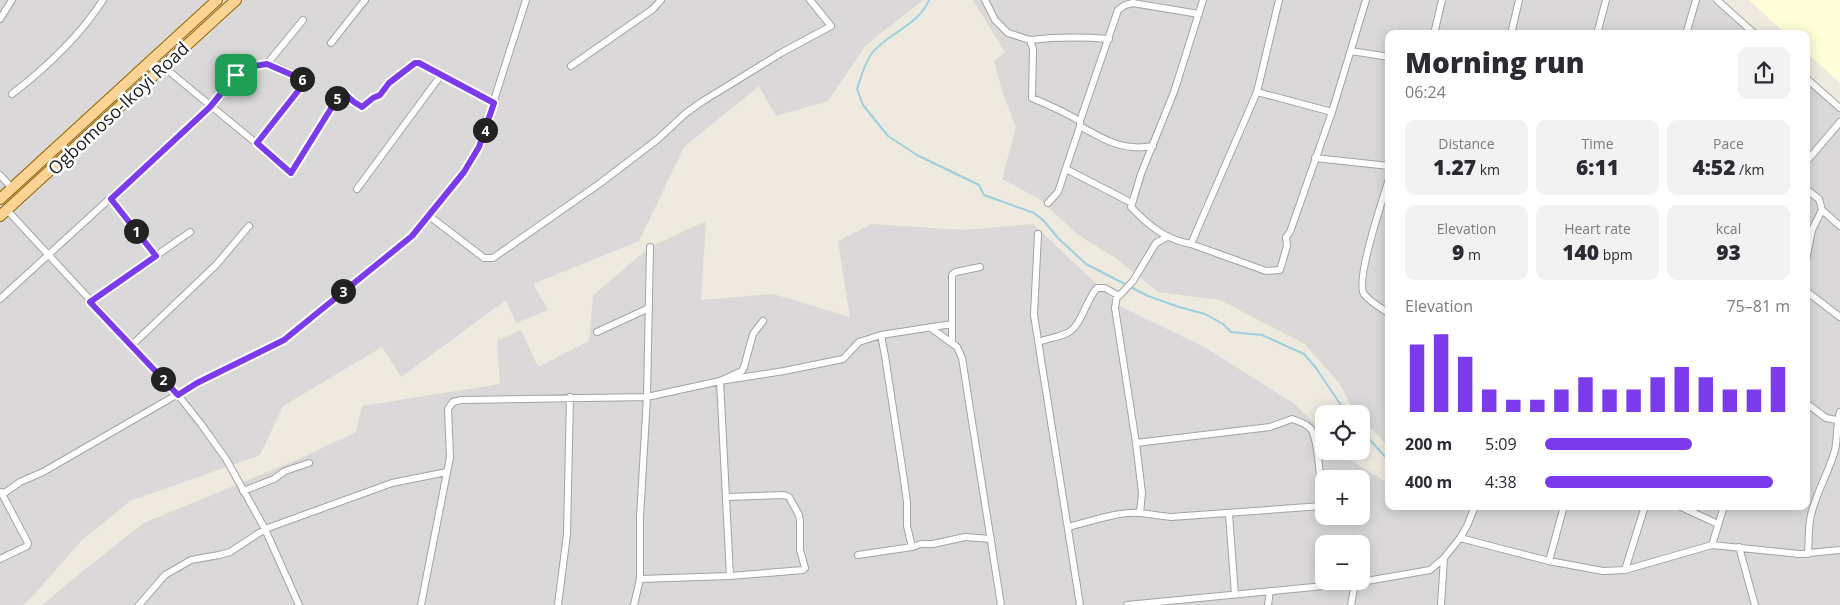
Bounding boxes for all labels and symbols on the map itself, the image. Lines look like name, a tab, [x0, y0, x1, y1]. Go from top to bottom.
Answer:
street label: Ogbomoso-Ikoyi Road	[42, 36, 194, 180]
pin	[215, 54, 257, 96]
pin: 6	[290, 66, 314, 92]
pin: 5	[324, 86, 350, 110]
pin: 4	[472, 118, 498, 142]
pin: 1	[124, 218, 148, 244]
pin: 3	[330, 278, 356, 304]
pin: 2	[150, 366, 176, 392]

